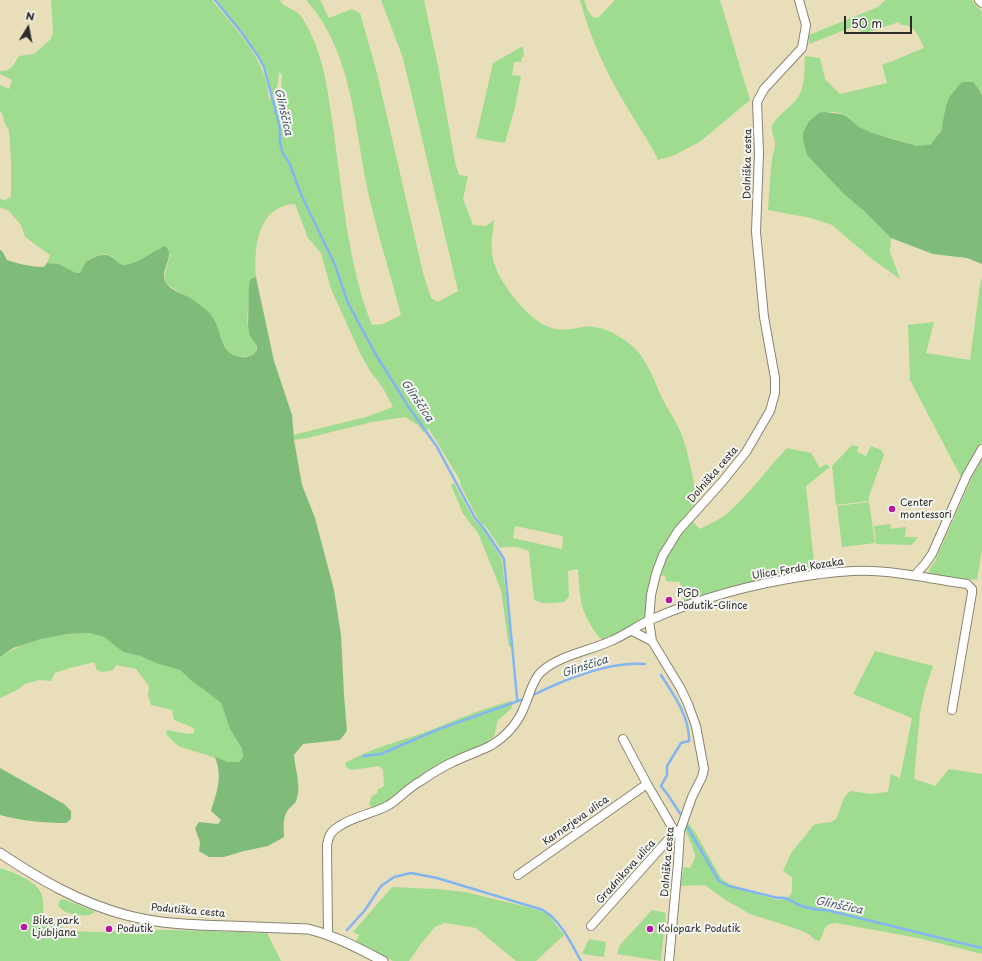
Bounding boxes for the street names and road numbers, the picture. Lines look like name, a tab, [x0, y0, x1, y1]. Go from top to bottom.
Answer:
street label: Dolniška cesta	[741, 129, 755, 199]
street label: Dolniška cesta	[685, 444, 741, 506]
street label: Ulica Ferda Kozaka	[751, 556, 845, 582]
street label: Karnerjeva ulica	[541, 794, 611, 848]
street label: Dolniška cesta	[659, 826, 677, 898]
street label: Gradnikova ulica	[594, 837, 658, 907]
street label: Podutiška cesta	[150, 902, 226, 920]

